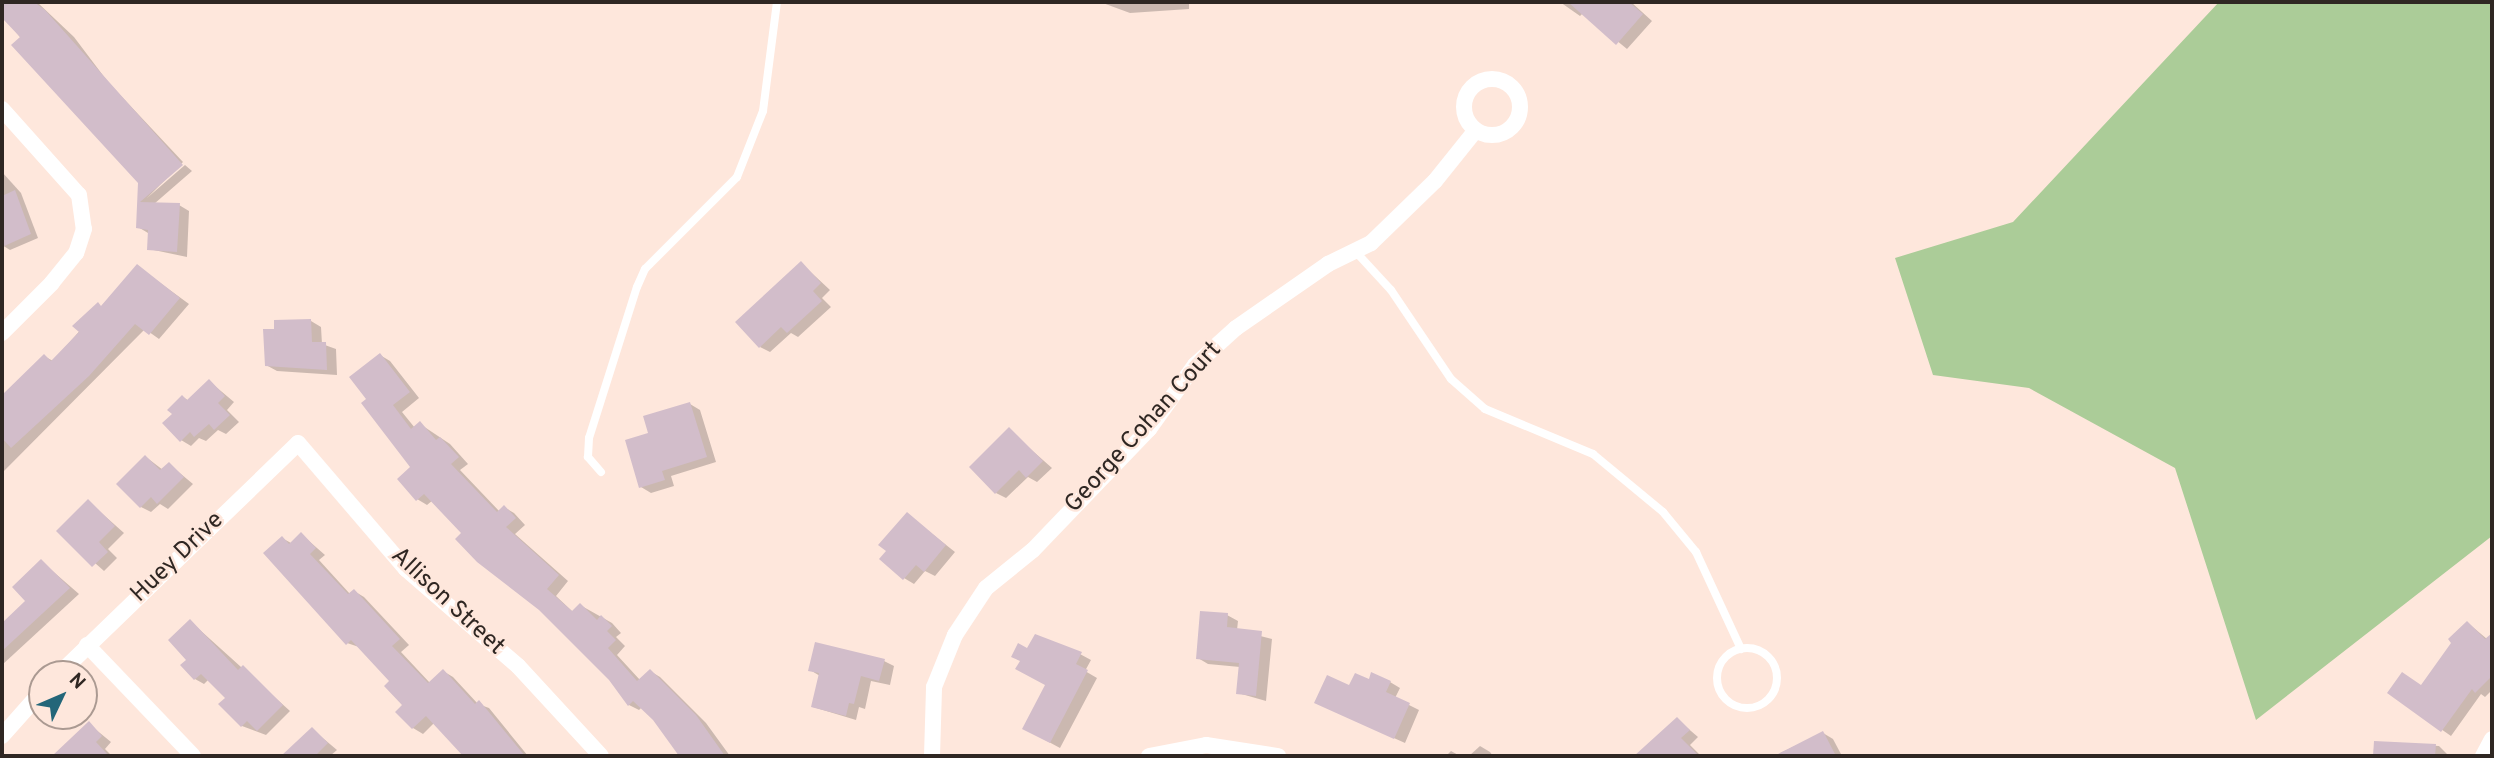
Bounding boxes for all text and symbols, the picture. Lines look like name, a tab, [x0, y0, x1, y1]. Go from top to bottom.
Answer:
street label: George Cohan Court	[1060, 337, 1228, 519]
street label: Huey Drive	[126, 507, 230, 609]
street label: Allison Street	[384, 542, 510, 662]
north arrow	[28, 660, 98, 730]
text: N	[63, 669, 90, 695]

